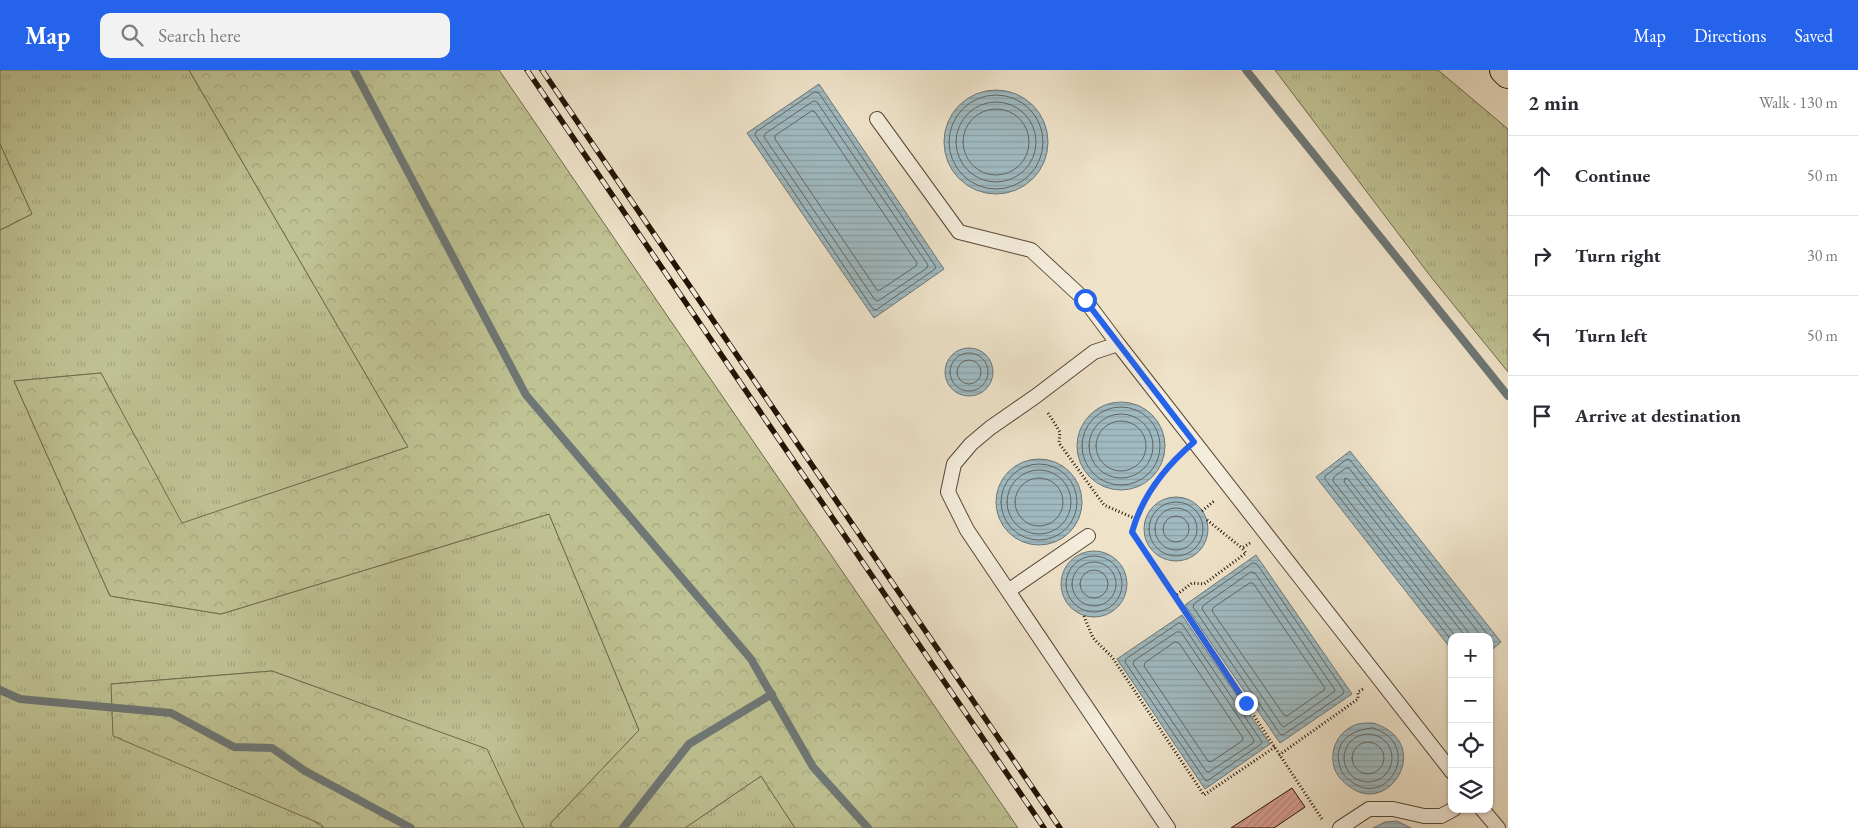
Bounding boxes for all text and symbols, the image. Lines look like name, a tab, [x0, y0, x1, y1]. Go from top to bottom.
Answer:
search box	[100, 13, 450, 58]
text: Map	[25, 20, 70, 51]
icon: search	[118, 21, 146, 49]
text: Search here	[158, 23, 241, 48]
text: Map	[1634, 24, 1666, 47]
text: Directions	[1694, 24, 1766, 47]
text: Saved	[1794, 24, 1833, 47]
text: 2 min	[1528, 89, 1579, 116]
text: Walk · 130 m	[1759, 92, 1838, 113]
icon: ahead	[1528, 162, 1556, 190]
text: Continue	[1575, 163, 1650, 188]
text: 50 m	[1807, 165, 1838, 186]
icon: right	[1528, 242, 1556, 270]
text: Turn right	[1575, 243, 1661, 268]
text: 30 m	[1807, 245, 1838, 266]
route start	[1074, 289, 1097, 312]
icon: left	[1528, 322, 1556, 350]
text: Turn left	[1575, 323, 1647, 348]
text: 50 m	[1807, 325, 1838, 346]
icon: arrive	[1528, 402, 1556, 430]
text: Arrive at destination	[1575, 403, 1741, 428]
map controls	[1448, 633, 1493, 813]
button: +	[1448, 633, 1493, 678]
button: −	[1448, 678, 1493, 723]
route end	[1235, 692, 1258, 715]
button: locate	[1448, 723, 1493, 768]
button: layers	[1448, 768, 1493, 813]

